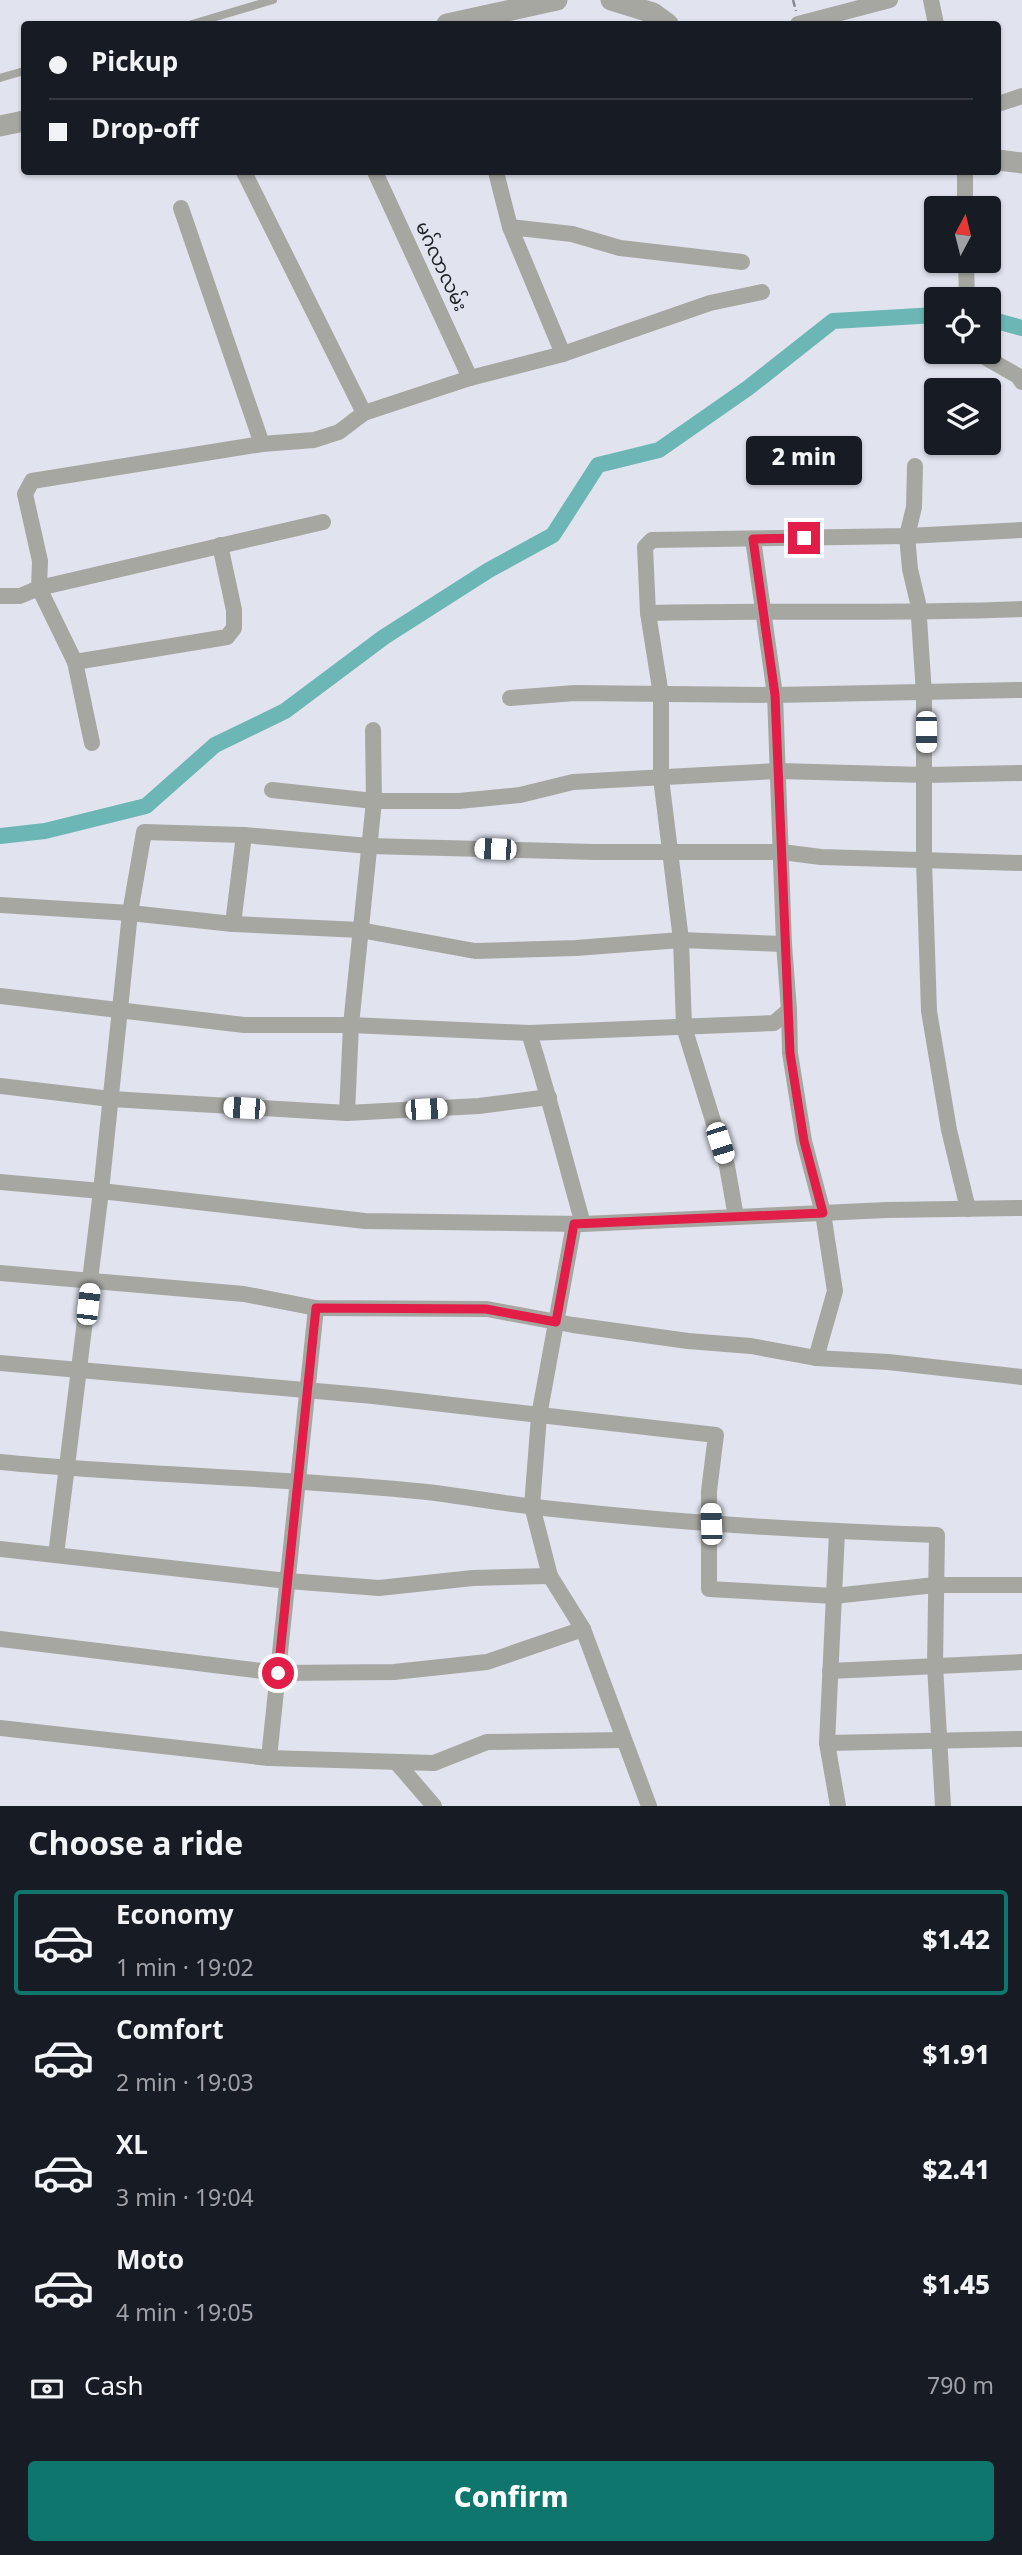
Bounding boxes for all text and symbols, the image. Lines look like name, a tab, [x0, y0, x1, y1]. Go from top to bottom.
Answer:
text: Pickup	[91, 37, 178, 93]
text: Drop-off	[91, 104, 199, 160]
north arrow	[924, 196, 1001, 273]
map controls	[924, 196, 1001, 455]
street label: မဂ်လာလမ်း	[401, 215, 479, 319]
button: locate	[924, 287, 1001, 364]
button: layers	[924, 378, 1001, 455]
text: 2 min	[772, 435, 836, 485]
callout: 2 min	[746, 436, 862, 486]
route end	[788, 522, 820, 554]
car	[916, 711, 937, 753]
car	[474, 838, 517, 860]
car	[223, 1096, 266, 1120]
car	[405, 1097, 448, 1121]
car	[704, 1120, 737, 1166]
car	[76, 1282, 101, 1326]
car	[700, 1503, 723, 1545]
route start	[262, 1657, 294, 1689]
text: Choose a ride	[28, 1813, 243, 1883]
text: Economy	[116, 1890, 234, 1946]
icon: car	[32, 1911, 95, 1974]
text: $1.42	[923, 1915, 990, 1971]
text: 1 min · 19:02	[116, 1946, 254, 1996]
text: Comfort	[116, 2005, 223, 2061]
icon: car	[32, 2026, 95, 2089]
text: $1.91	[923, 2030, 990, 2086]
text: 2 min · 19:03	[116, 2061, 254, 2111]
text: XL	[116, 2120, 148, 2176]
icon: car	[32, 2141, 95, 2204]
text: $2.41	[923, 2145, 990, 2201]
text: 3 min · 19:04	[116, 2176, 254, 2226]
text: Moto	[116, 2235, 184, 2291]
icon: car	[32, 2256, 95, 2319]
text: $1.45	[923, 2260, 990, 2316]
text: 4 min · 19:05	[116, 2291, 254, 2341]
text: Cash	[84, 2361, 144, 2417]
text: 790 m	[927, 2364, 994, 2414]
icon: cash	[28, 2370, 66, 2408]
button: Confirm	[28, 2461, 994, 2541]

